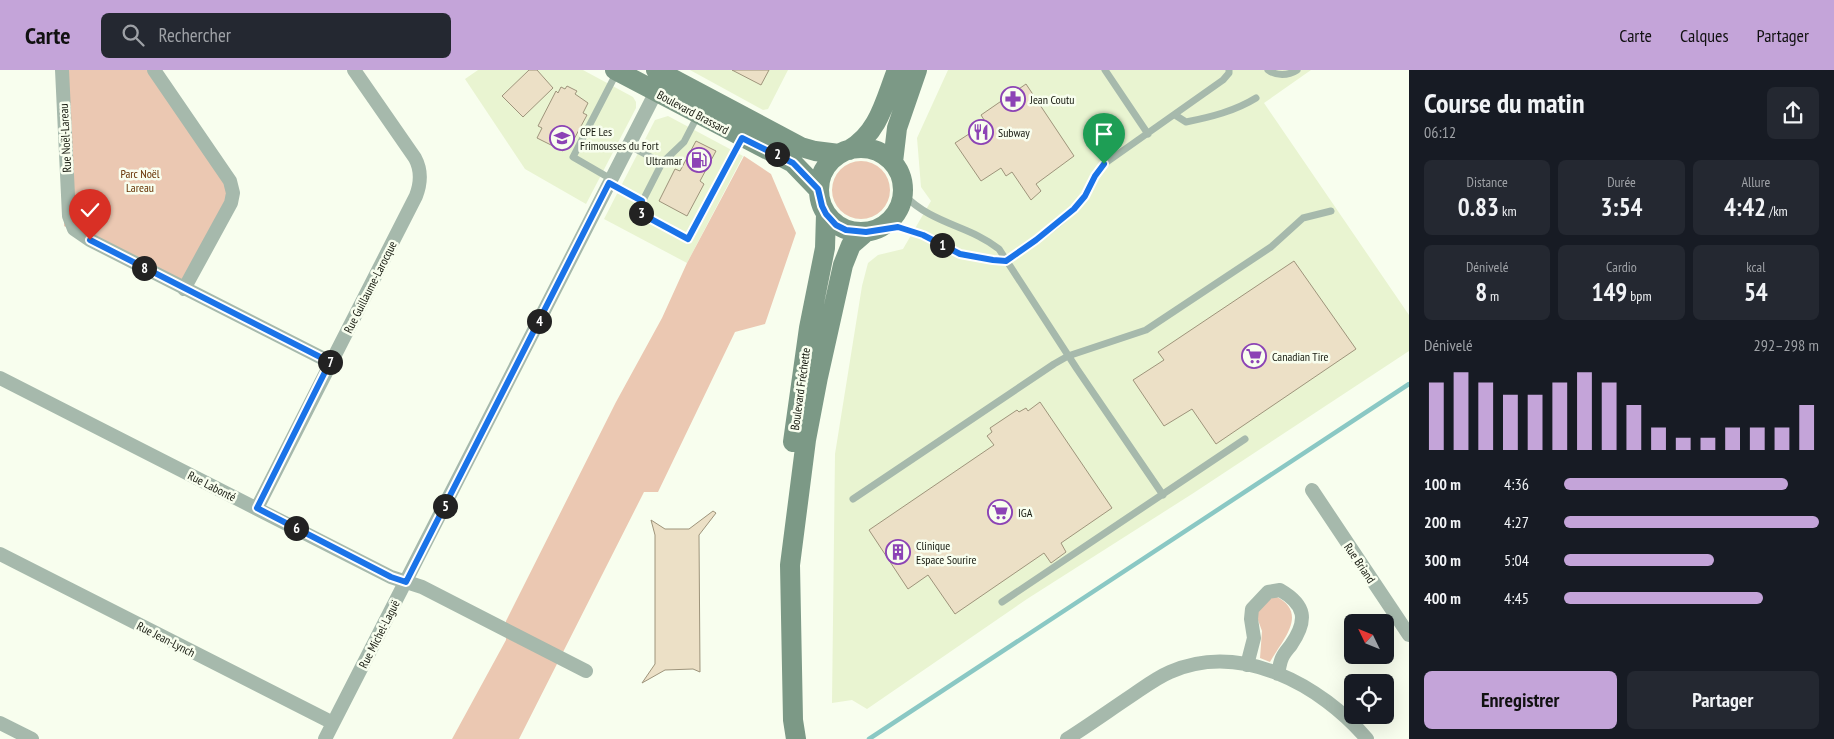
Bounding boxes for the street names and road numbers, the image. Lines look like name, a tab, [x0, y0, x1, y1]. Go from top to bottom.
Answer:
street label: Boulevard Brassard	[655, 87, 731, 137]
street label: Rue Noël-Lareau	[56, 103, 74, 173]
street label: Rue Guillaume-Larocque	[340, 238, 400, 336]
street label: Boulevard Fréchette	[787, 347, 813, 431]
street label: Rue Labonté	[185, 468, 239, 504]
street label: Rue Briand	[1341, 540, 1379, 586]
street label: Rue Michel-Laguë	[355, 597, 403, 671]
street label: Rue Jean-Lynch	[134, 618, 198, 660]

